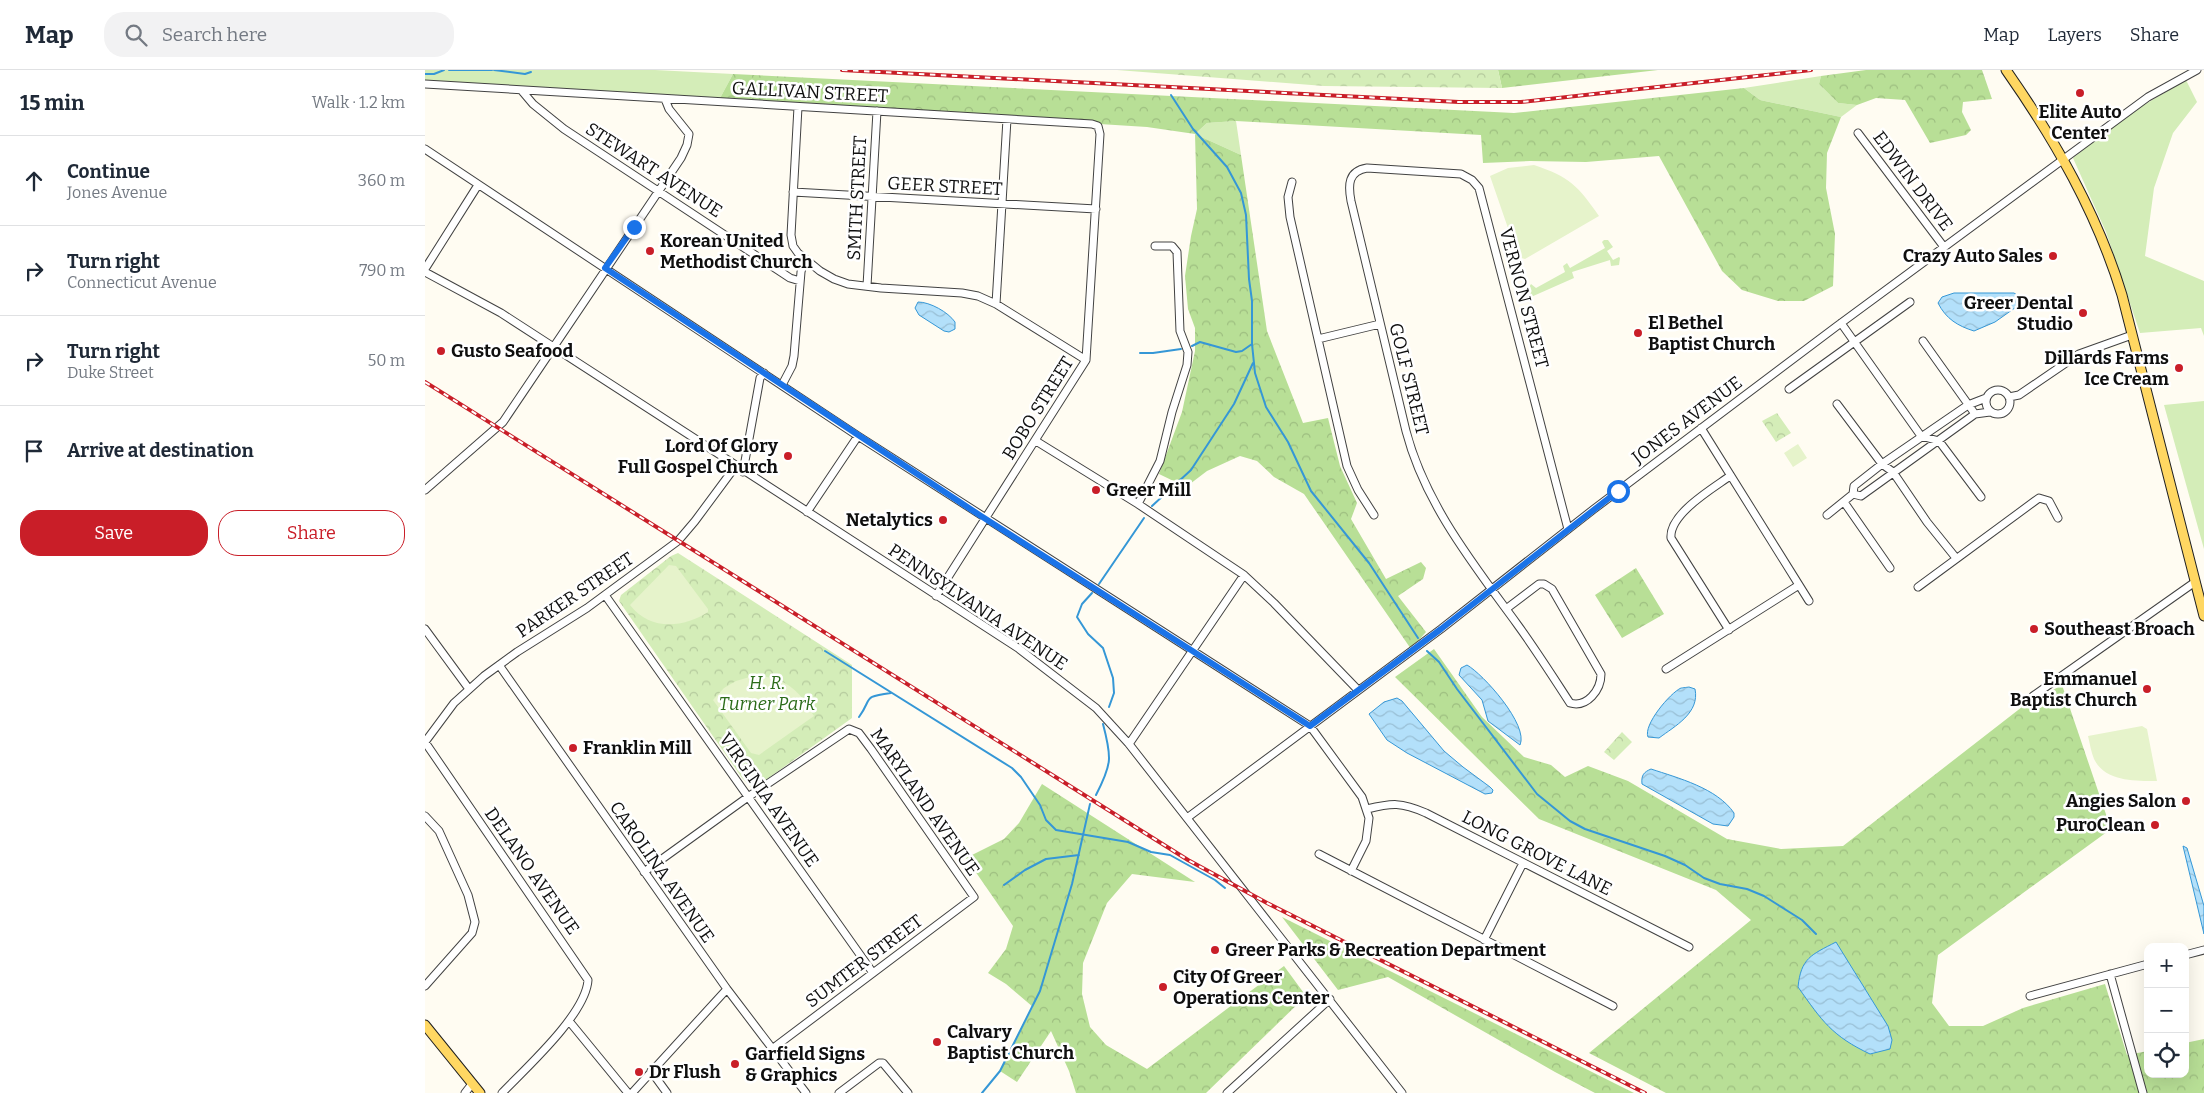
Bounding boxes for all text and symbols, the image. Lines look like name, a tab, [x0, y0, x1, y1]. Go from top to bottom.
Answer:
search box	[104, 12, 454, 57]
text: Map	[25, 21, 74, 49]
icon: search	[122, 21, 150, 49]
text: Search here	[162, 23, 267, 46]
text: Map	[1983, 24, 2019, 46]
text: Layers	[2047, 24, 2102, 46]
text: Share	[2130, 24, 2179, 46]
street label: GALLIVAN STREET	[731, 77, 889, 107]
marker: Elite Auto Center	[2074, 87, 2086, 99]
text: 15 min	[20, 90, 85, 116]
text: Walk · 1.2 km	[312, 93, 405, 112]
place label: Elite Auto Center	[2038, 101, 2122, 144]
street label: STEWART AVENUE	[582, 118, 726, 222]
street label: EDWIN DRIVE	[1868, 127, 1958, 235]
street label: SMITH STREET	[843, 135, 871, 261]
text: Continue	[67, 160, 150, 183]
icon: ahead	[20, 167, 48, 195]
text: 360 m	[358, 171, 405, 190]
street label: GEER STREET	[887, 172, 1004, 200]
text: Jones Avenue	[67, 183, 167, 202]
route end	[623, 216, 646, 239]
street label: VERNON STREET	[1495, 225, 1553, 371]
place label: Korean United Methodist Church	[660, 230, 813, 273]
marker: Korean United Methodist Church	[644, 245, 656, 257]
place label: Crazy Auto Sales	[1903, 245, 2043, 267]
text: Turn right	[67, 250, 160, 273]
marker: Crazy Auto Sales	[2047, 250, 2059, 262]
icon: right	[20, 257, 48, 285]
text: 790 m	[359, 261, 405, 280]
text: Connecticut Avenue	[67, 273, 217, 292]
place label: Greer Dental Studio	[1964, 292, 2073, 335]
marker: Greer Dental Studio	[2077, 307, 2089, 319]
place label: El Bethel Baptist Church	[1648, 312, 1776, 355]
street label: GOLF STREET	[1384, 321, 1434, 438]
marker: El Bethel Baptist Church	[1632, 327, 1644, 339]
text: Turn right	[67, 340, 160, 363]
place label: Gusto Seafood	[451, 340, 573, 362]
marker: Gusto Seafood	[435, 345, 447, 357]
icon: right	[20, 347, 48, 375]
place label: Dillards Farms Ice Cream	[2044, 347, 2169, 390]
text: 50 m	[368, 351, 405, 370]
street label: BOBO STREET	[998, 352, 1079, 464]
marker: Dillards Farms Ice Cream	[2173, 362, 2185, 374]
text: Duke Street	[67, 363, 154, 382]
street label: JONES AVENUE	[1627, 371, 1746, 469]
place label: Lord Of Glory Full Gospel Church	[618, 435, 779, 478]
icon: arrive	[20, 437, 48, 465]
text: Arrive at destination	[67, 439, 254, 462]
marker: Lord Of Glory Full Gospel Church	[782, 450, 794, 462]
place label: Greer Mill	[1106, 479, 1192, 501]
route start	[1607, 480, 1630, 503]
marker: Greer Mill	[1090, 484, 1102, 496]
place label: Netalytics	[846, 509, 933, 531]
button: Save	[20, 510, 208, 556]
button: Share	[218, 510, 405, 556]
marker: Netalytics	[937, 514, 949, 526]
street label: PENNSYLVANIA AVENUE	[884, 539, 1072, 675]
street label: PARKER STREET	[512, 547, 638, 642]
place label: Southeast Broach	[2044, 618, 2195, 640]
marker: Southeast Broach	[2028, 623, 2040, 635]
place label: Emmanuel Baptist Church	[2010, 668, 2138, 711]
park label: H. R. Turner Park	[719, 672, 815, 715]
marker: Emmanuel Baptist Church	[2141, 683, 2153, 695]
street label: MARYLAND AVENUE	[866, 724, 984, 880]
street label: VIRGINIA AVENUE	[714, 729, 824, 871]
place label: Franklin Mill	[583, 737, 692, 759]
marker: Franklin Mill	[567, 742, 579, 754]
place label: Angies Salon	[2066, 790, 2176, 812]
marker: Angies Salon	[2180, 795, 2192, 807]
street label: CAROLINA AVENUE	[605, 797, 719, 947]
street label: DELANO AVENUE	[480, 803, 584, 939]
street label: LONG GROVE LANE	[1458, 806, 1616, 900]
place label: PuroClean	[2056, 814, 2145, 836]
marker: PuroClean	[2149, 819, 2161, 831]
street label: SUMTER STREET	[801, 910, 927, 1012]
place label: Greer Parks & Recreation Department	[1225, 939, 1546, 961]
map controls	[2144, 943, 2189, 1078]
button: +	[2144, 943, 2189, 988]
marker: Greer Parks & Recreation Department	[1209, 944, 1221, 956]
place label: City Of Greer Operations Center	[1173, 966, 1330, 1009]
marker: City Of Greer Operations Center	[1157, 981, 1169, 993]
button: −	[2144, 988, 2189, 1033]
place label: Calvary Baptist Church	[947, 1021, 1075, 1064]
button: locate	[2144, 1033, 2189, 1078]
marker: Calvary Baptist Church	[931, 1036, 943, 1048]
place label: Garfield Signs & Graphics	[745, 1043, 865, 1086]
marker: Garfield Signs & Graphics	[729, 1058, 741, 1070]
place label: Dr Flush	[649, 1061, 721, 1083]
marker: Dr Flush	[633, 1066, 645, 1078]

